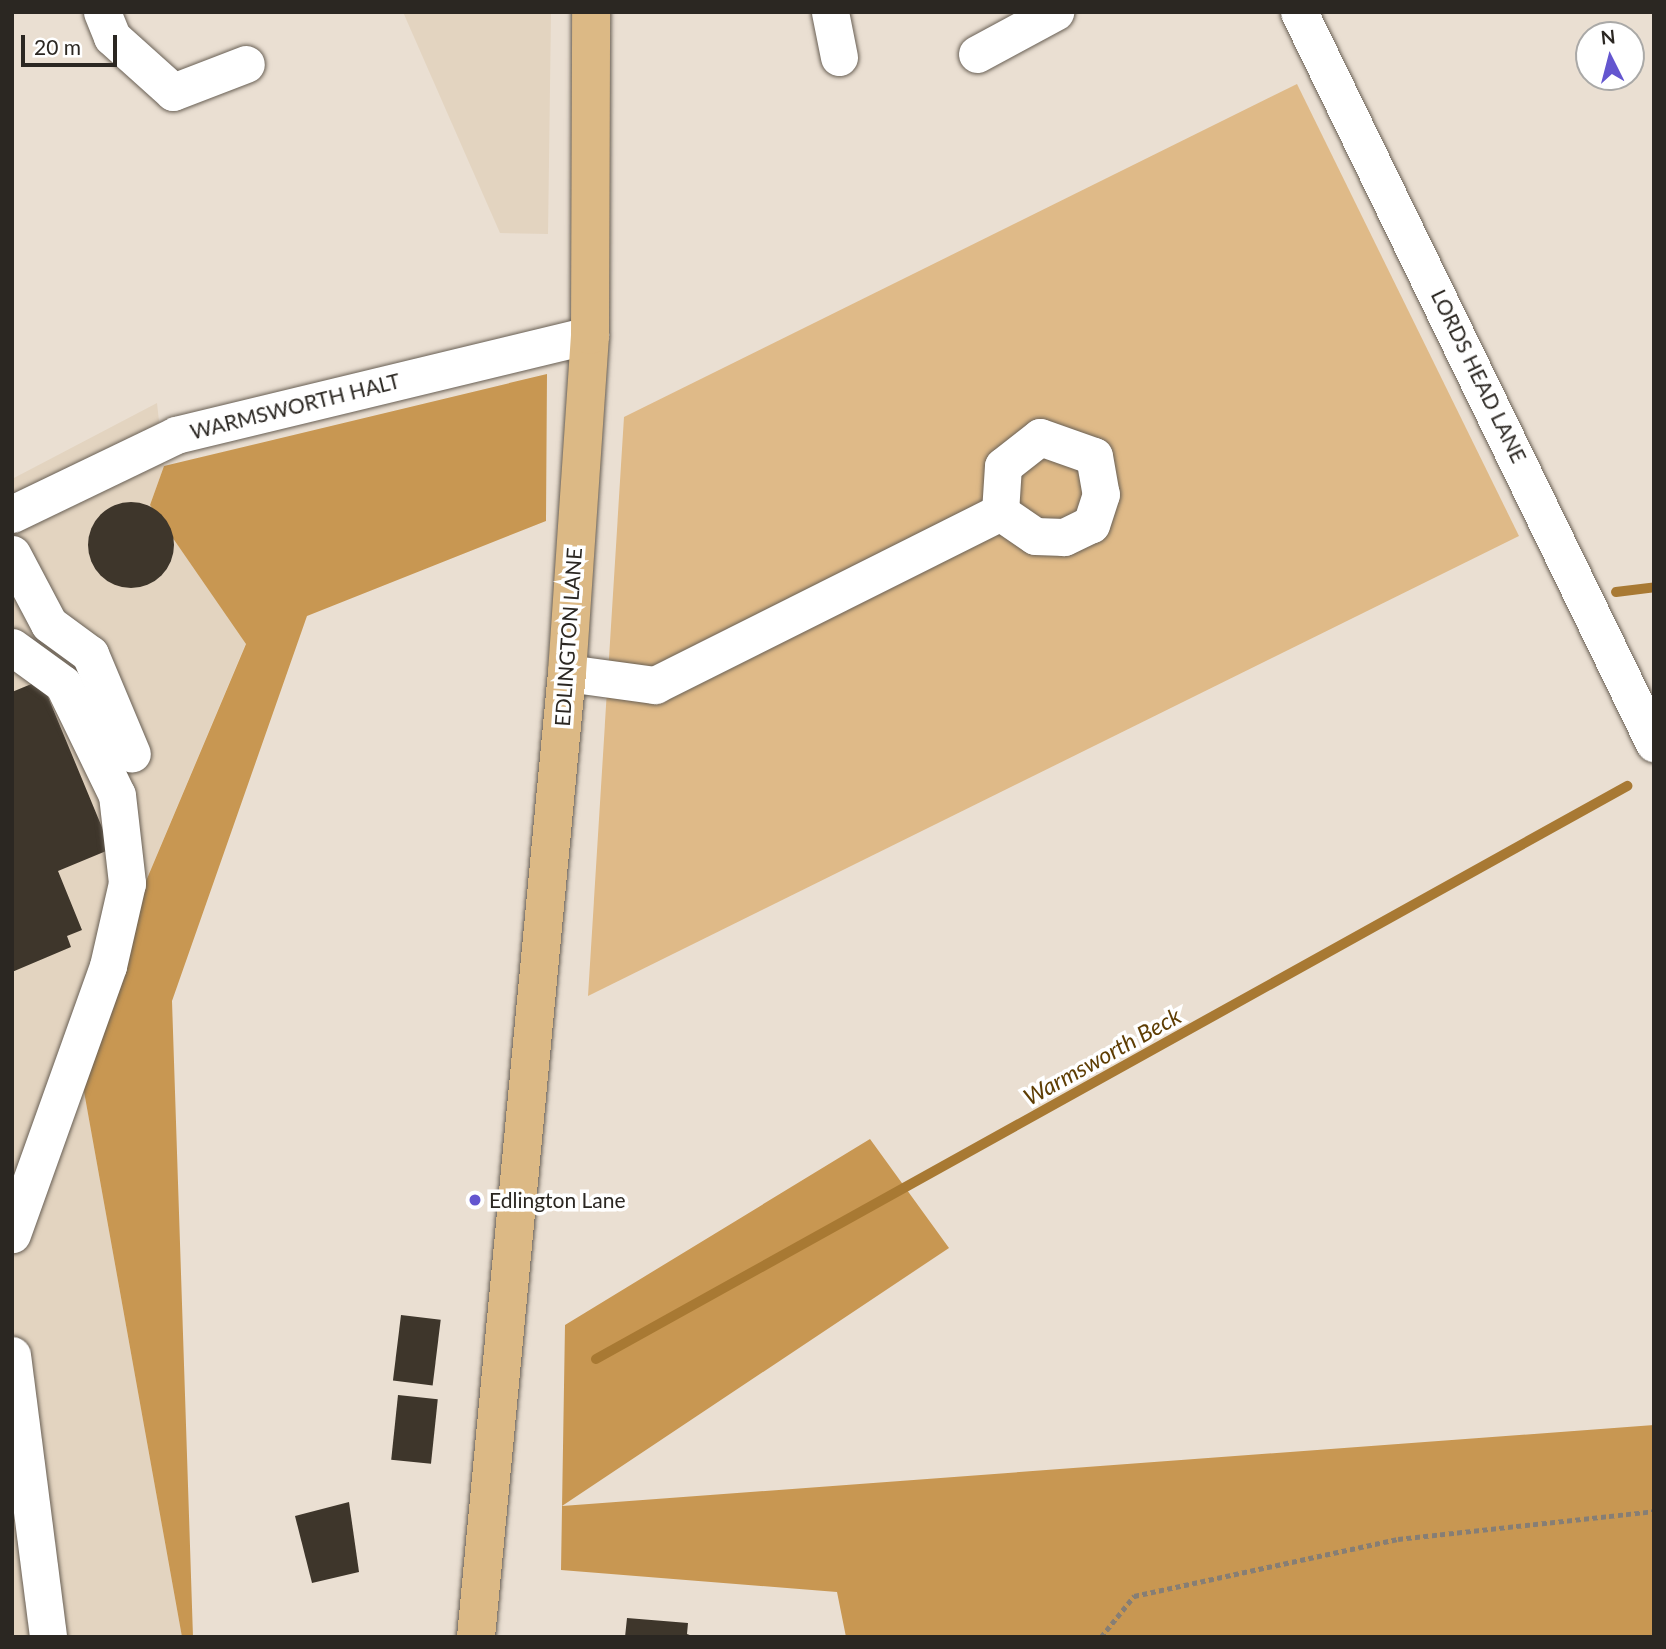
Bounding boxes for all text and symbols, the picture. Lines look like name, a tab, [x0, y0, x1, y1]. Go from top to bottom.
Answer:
scale bar	[24, 21, 121, 65]
north arrow	[1575, 21, 1645, 91]
text: N	[1599, 24, 1616, 49]
text: 20 m	[34, 34, 81, 59]
street label: LORDS HEAD LANE	[1426, 285, 1532, 467]
street label: WARMSWORTH HALT	[187, 368, 403, 444]
street label: EDLINGTON LANE	[549, 547, 587, 727]
water label: Warmsworth Beck	[1018, 1001, 1186, 1111]
place label: Edlington Lane	[489, 1187, 626, 1213]
marker: Edlington Lane	[467, 1192, 483, 1208]

